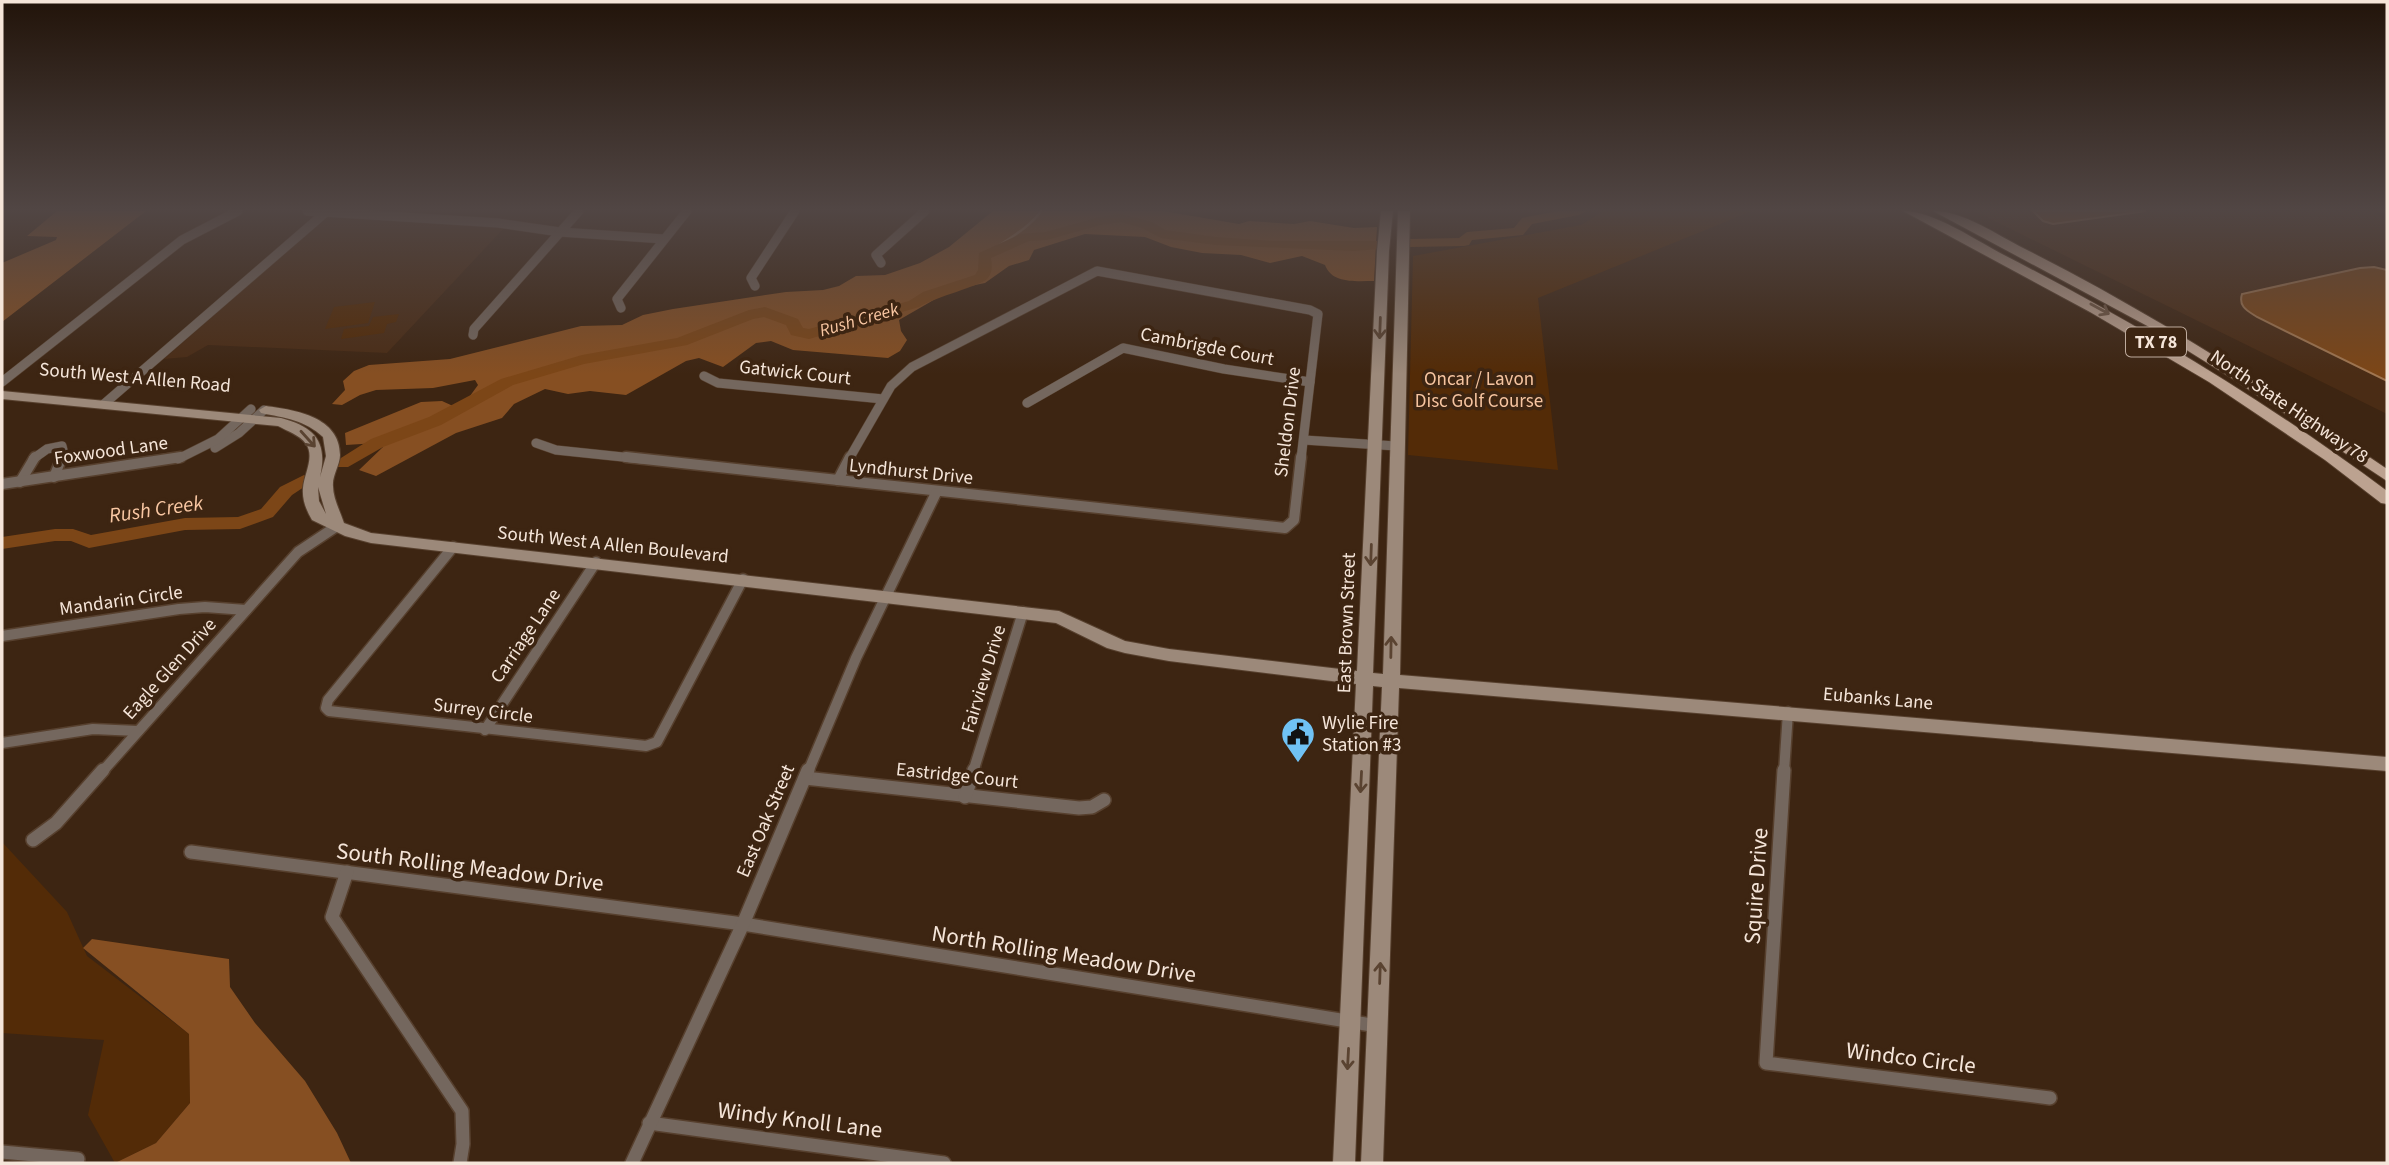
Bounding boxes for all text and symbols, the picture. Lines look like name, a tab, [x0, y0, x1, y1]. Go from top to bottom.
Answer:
water label: Rush Creek	[816, 297, 902, 343]
one-way arrow	[2090, 302, 2110, 316]
one-way arrow	[1374, 316, 1387, 339]
street label: Cambrigde Court	[1138, 321, 1277, 373]
road number: TX 78	[2126, 328, 2186, 356]
street label: North State Highway 78	[2204, 344, 2374, 470]
street label: Gatwick Court	[738, 354, 853, 392]
street label: South West A Allen Road	[38, 356, 232, 400]
street label: Sheldon Drive	[1268, 365, 1308, 479]
park label: Oncar / Lavon Disc Golf Course	[1415, 366, 1543, 415]
street label: Foxwood Lane	[52, 430, 170, 472]
one-way arrow	[299, 430, 315, 448]
street label: Lyndhurst Drive	[848, 452, 974, 492]
water label: Rush Creek	[107, 487, 206, 530]
street label: South West A Allen Boulevard	[496, 519, 730, 571]
one-way arrow	[1364, 543, 1377, 566]
street label: East Brown Street	[1331, 552, 1363, 694]
street label: Mandarin Circle	[58, 579, 184, 623]
street label: Carriage Lane	[484, 583, 568, 689]
street label: Eagle Glen Drive	[117, 612, 223, 726]
street label: Fairview Drive	[955, 622, 1013, 736]
one-way arrow	[1385, 636, 1398, 659]
street label: Eubanks Lane	[1822, 681, 1934, 717]
street label: Surrey Circle	[431, 691, 535, 731]
place label: Wylie Fire Station #3	[1322, 710, 1402, 759]
public building icon: Wylie Fire Station #3	[1279, 715, 1317, 764]
street label: Eastridge Court	[895, 756, 1020, 796]
street label: East Oak Street	[730, 760, 802, 882]
one-way arrow	[1354, 771, 1367, 794]
street label: Squire Drive	[1735, 827, 1777, 945]
street label: South Rolling Meadow Drive	[334, 834, 606, 900]
street label: North Rolling Meadow Drive	[929, 917, 1199, 991]
one-way arrow	[1373, 961, 1386, 984]
street label: Windco Circle	[1844, 1034, 1978, 1082]
one-way arrow	[1342, 1047, 1355, 1070]
street label: Windy Knoll Lane	[716, 1094, 884, 1146]

